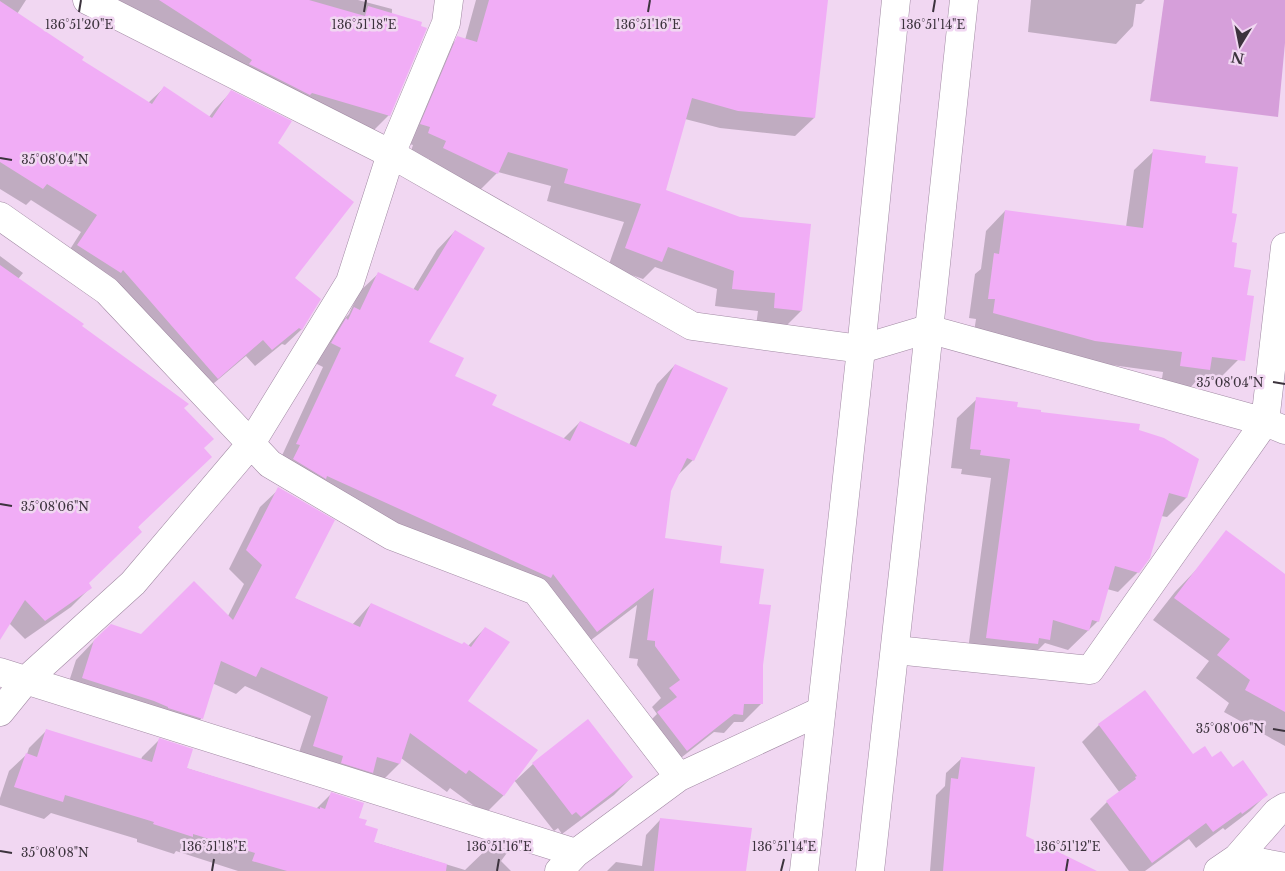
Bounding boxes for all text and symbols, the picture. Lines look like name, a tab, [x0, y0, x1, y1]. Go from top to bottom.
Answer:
text: 136°51'20"E	[45, 17, 113, 32]
text: 136°51'18"E	[332, 17, 397, 32]
text: 136°51'16"E	[615, 17, 681, 32]
text: 136°51'14"E	[901, 17, 965, 32]
north arrow	[1215, 20, 1265, 70]
text: N	[1230, 48, 1246, 68]
text: 35°08'04"N	[21, 152, 89, 167]
text: 35°08'04"N	[1196, 375, 1264, 390]
text: 35°08'06"N	[21, 499, 89, 514]
text: 35°08'06"N	[1196, 721, 1264, 736]
text: 136°51'18"E	[182, 839, 247, 854]
text: 136°51'16"E	[466, 839, 532, 854]
text: 136°51'14"E	[752, 839, 816, 854]
text: 136°51'12"E	[1036, 839, 1101, 854]
text: 35°08'08"N	[21, 845, 89, 860]

